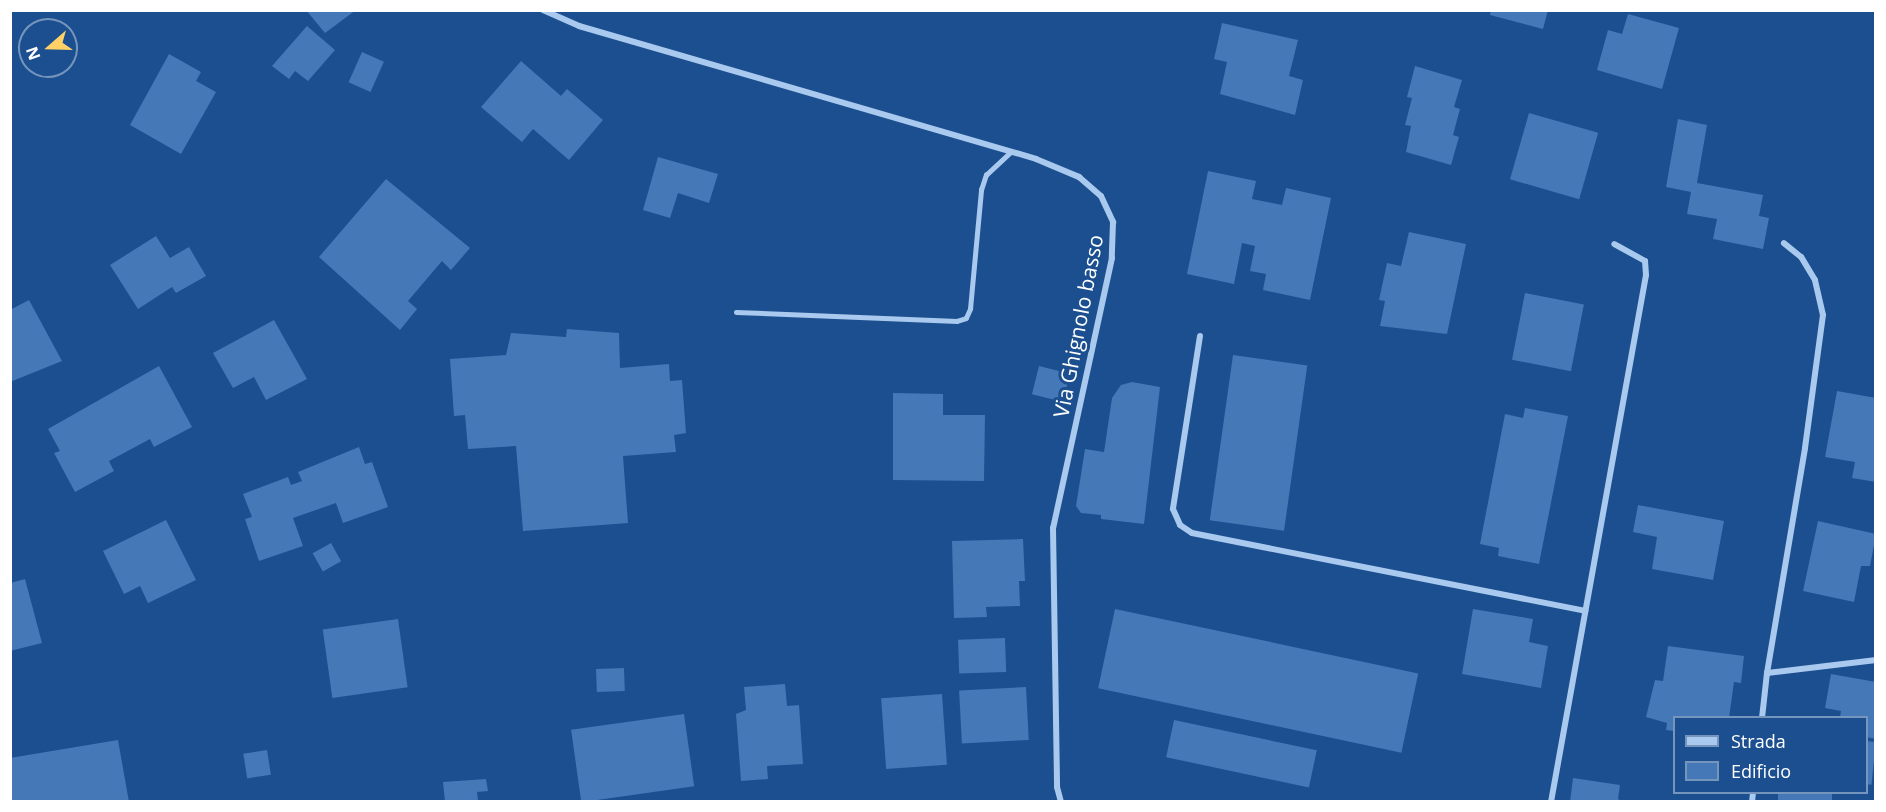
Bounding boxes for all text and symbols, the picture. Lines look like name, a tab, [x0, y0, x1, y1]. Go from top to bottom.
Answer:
north arrow	[18, 18, 78, 78]
text: N	[20, 44, 46, 63]
street label: Via Ghignolo basso	[1048, 232, 1108, 420]
legend	[1673, 716, 1868, 794]
text: Strada	[1731, 729, 1786, 753]
text: Edificio	[1731, 759, 1791, 783]

